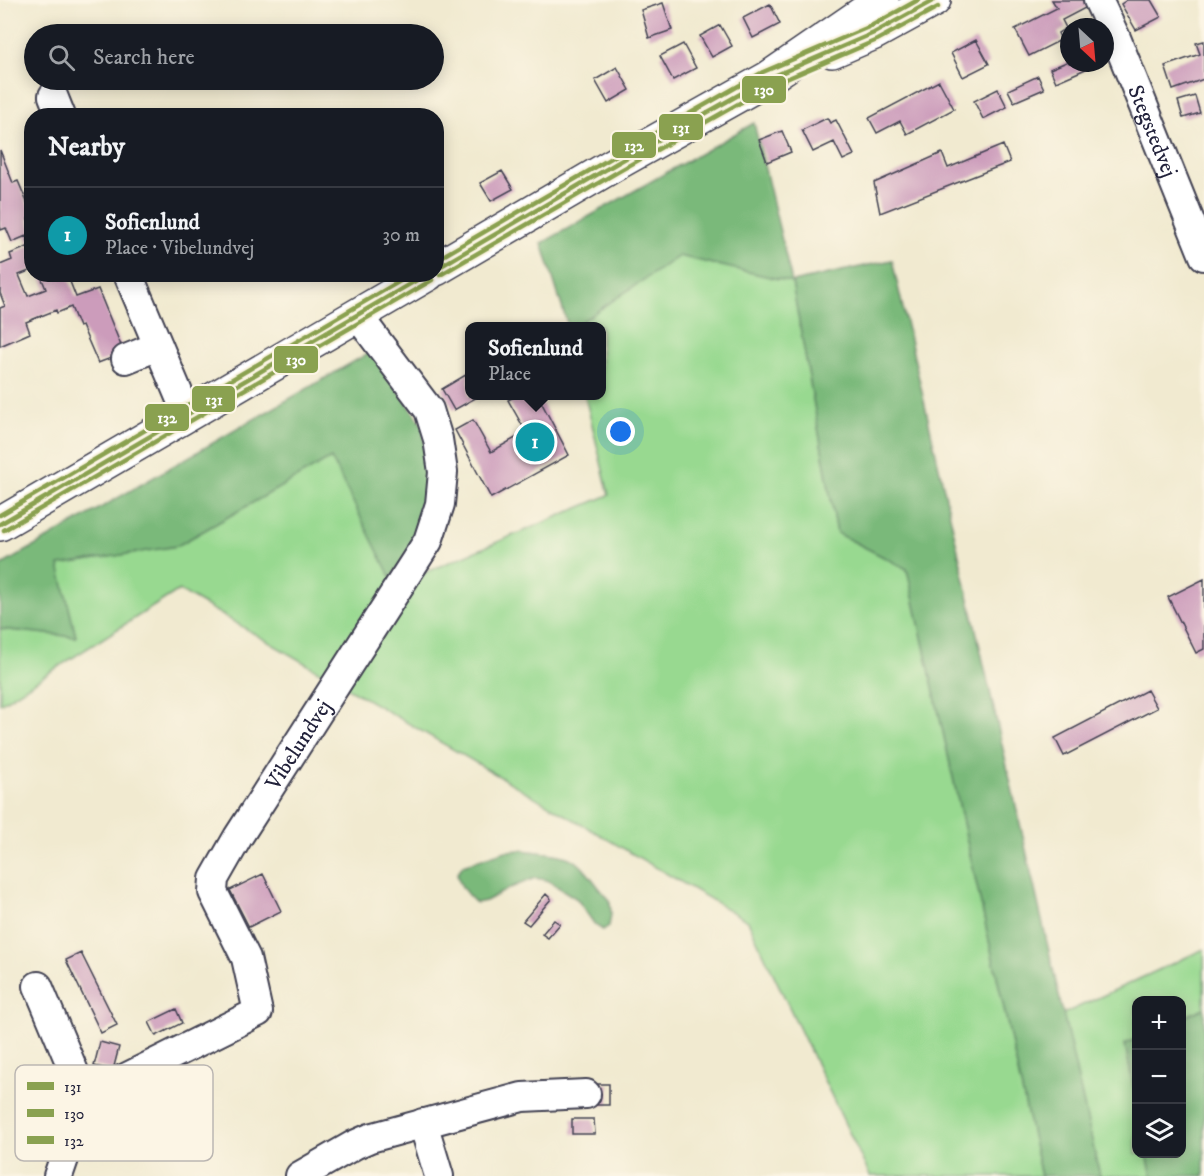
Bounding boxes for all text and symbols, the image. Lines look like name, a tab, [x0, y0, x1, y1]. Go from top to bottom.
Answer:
north arrow	[1060, 18, 1114, 72]
search box	[24, 24, 444, 90]
icon: search	[45, 41, 78, 74]
text: Search here	[93, 44, 195, 71]
line badge: 130	[741, 75, 787, 104]
text: 130	[754, 80, 775, 100]
street label: Stegstedvej	[1121, 81, 1183, 181]
line badge: 131	[658, 113, 704, 141]
text: 131	[672, 118, 690, 138]
text: Nearby	[48, 131, 125, 164]
line badge: 132	[611, 131, 657, 159]
text: 132	[624, 136, 645, 156]
text: Sofienlund	[105, 209, 200, 236]
text: 1	[64, 223, 71, 248]
text: 30 m	[382, 223, 420, 248]
text: Place · Vibelundvej	[105, 236, 254, 261]
popup	[465, 322, 606, 400]
text: Sofienlund	[488, 335, 583, 362]
line badge: 130	[273, 345, 319, 374]
text: 130	[286, 350, 307, 370]
text: Place	[488, 362, 531, 387]
line badge: 131	[191, 385, 236, 413]
text: 131	[205, 390, 223, 410]
line badge: 132	[144, 403, 190, 432]
text: 132	[157, 408, 178, 428]
your location	[606, 417, 635, 446]
pin: 1	[516, 420, 554, 464]
street label: Vibelundvej	[259, 695, 338, 796]
map controls	[1132, 996, 1186, 1158]
button: +	[1132, 996, 1186, 1050]
button: −	[1132, 1050, 1186, 1104]
legend	[15, 1065, 213, 1161]
text: 131	[64, 1077, 82, 1097]
text: 130	[64, 1104, 84, 1124]
button: layers	[1132, 1104, 1186, 1158]
text: 132	[64, 1131, 84, 1151]

